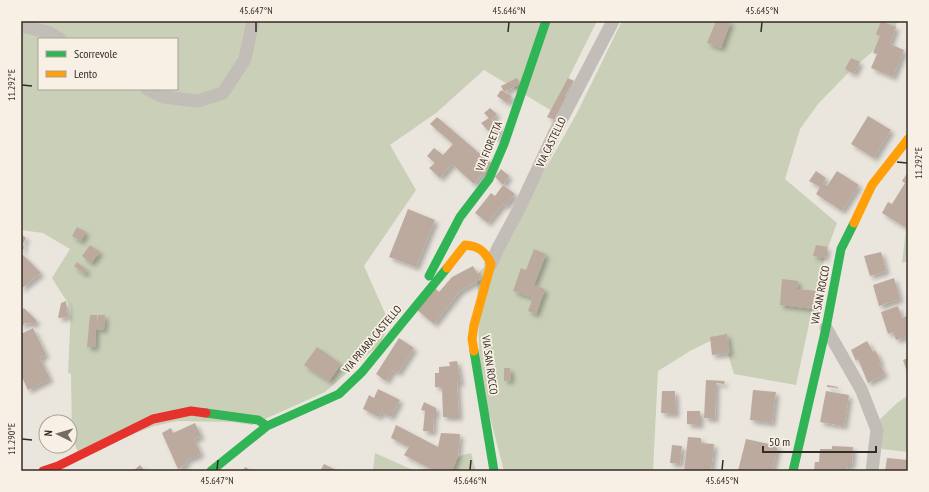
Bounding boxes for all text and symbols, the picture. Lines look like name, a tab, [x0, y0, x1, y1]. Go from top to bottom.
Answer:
text: 45.647°N	[239, 4, 273, 17]
text: 45.646°N	[492, 4, 526, 17]
text: 45.645°N	[745, 4, 779, 17]
legend	[38, 38, 178, 90]
text: Scorrevole	[74, 46, 117, 61]
text: Lento	[74, 66, 97, 81]
text: 11.292°E	[5, 69, 18, 101]
street label: VIA CASTELLO	[533, 115, 569, 170]
street label: VIA FIORETTA	[472, 118, 506, 174]
text: 11.292°E	[912, 147, 925, 179]
street label: VIA SAN ROCCO	[807, 264, 833, 327]
street label: VIA PRIARA CASTELLO	[339, 302, 404, 376]
street label: VIA SAN ROCCO	[479, 334, 501, 396]
north arrow	[38, 414, 78, 454]
text: 11.290°E	[5, 423, 18, 455]
scale bar	[763, 428, 876, 454]
text: N	[41, 430, 55, 437]
text: 50 m	[769, 434, 790, 449]
text: 45.647°N	[200, 474, 234, 487]
text: 45.646°N	[453, 474, 487, 487]
text: 45.645°N	[705, 474, 739, 487]

